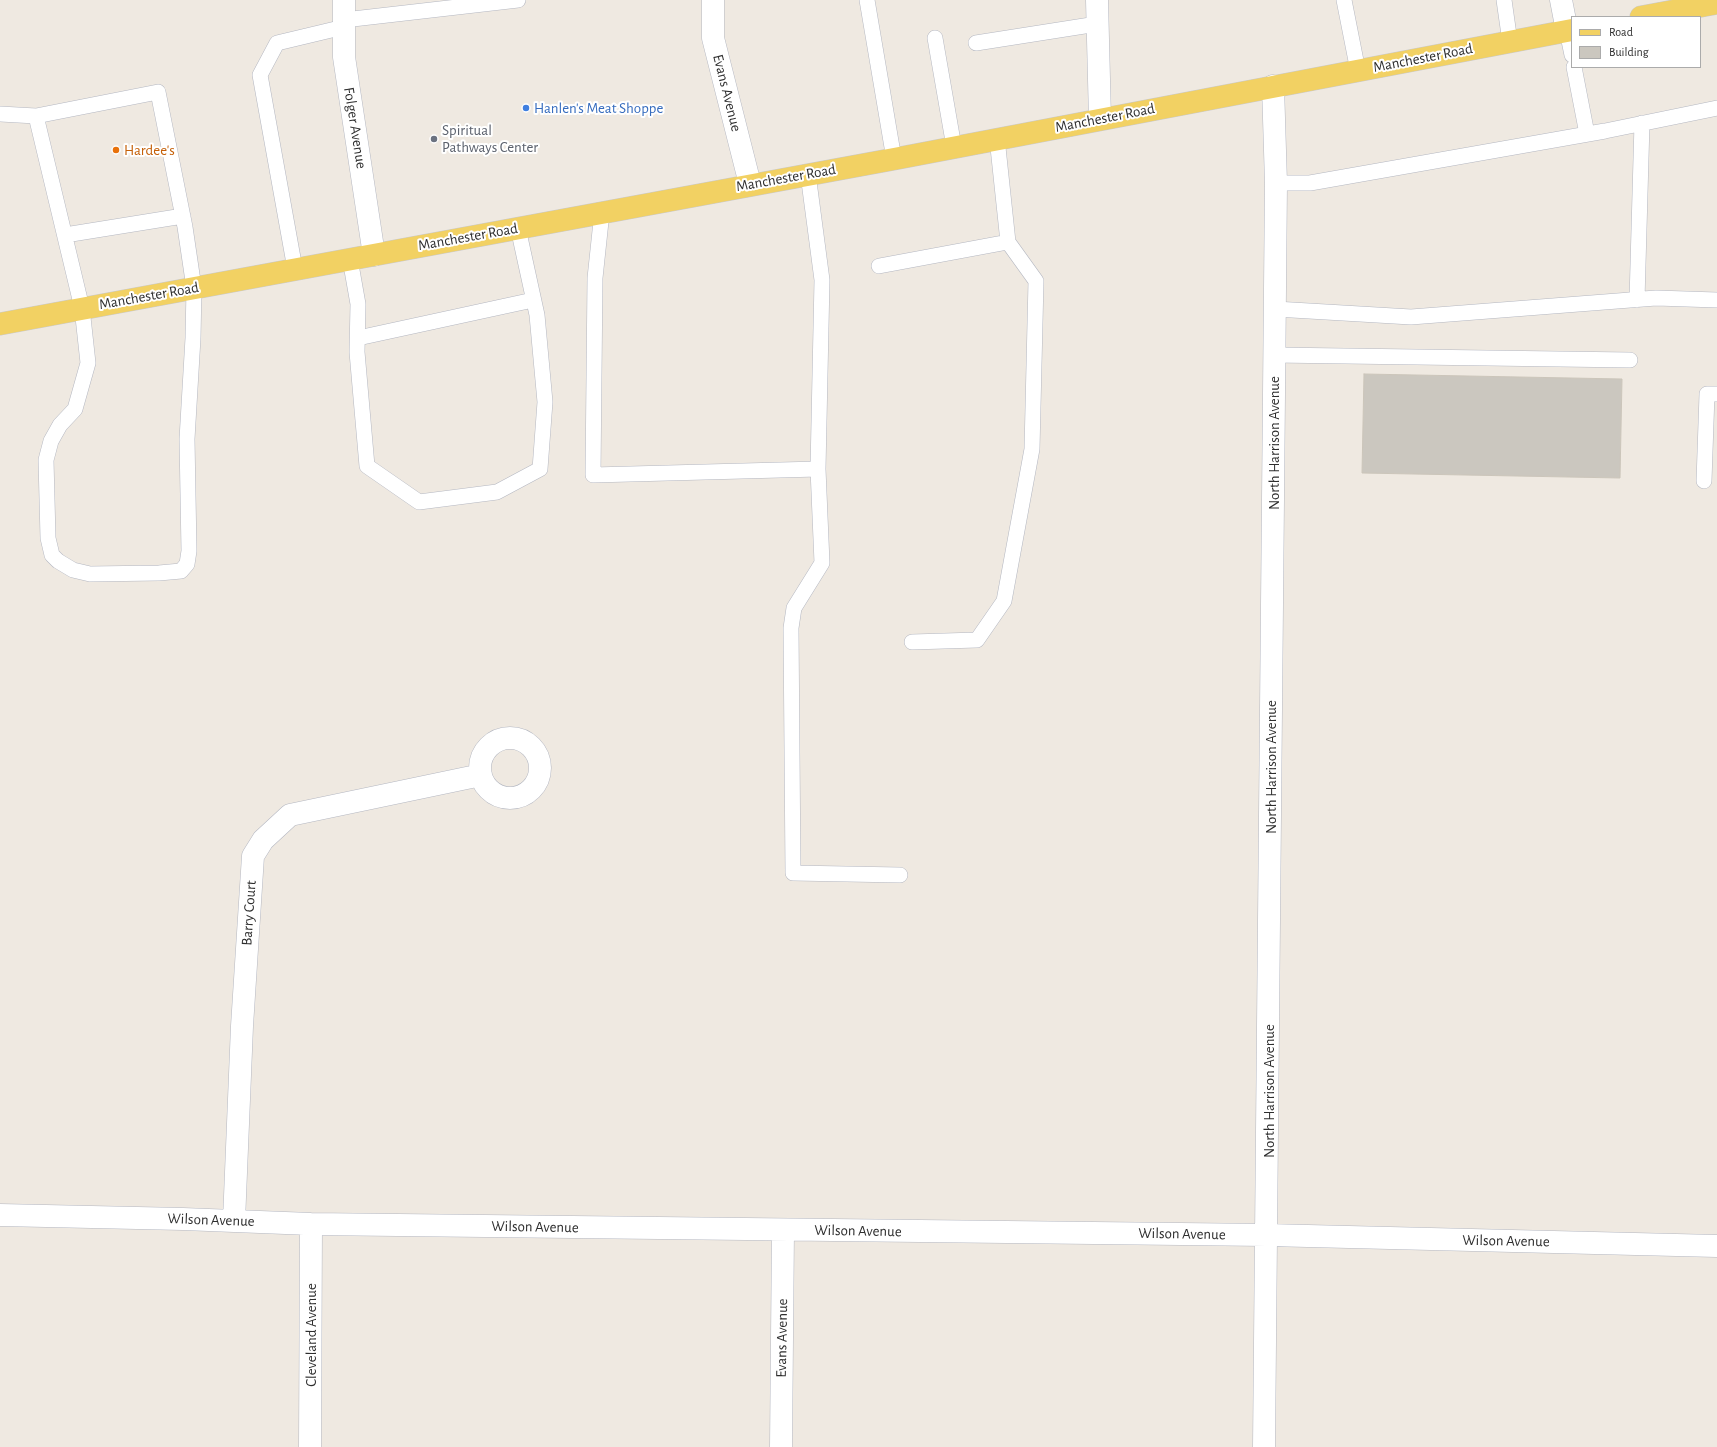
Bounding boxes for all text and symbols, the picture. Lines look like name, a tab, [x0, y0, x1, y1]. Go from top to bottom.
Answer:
legend	[1571, 16, 1701, 68]
text: Road	[1609, 26, 1633, 38]
street label: Manchester Road	[1372, 40, 1474, 76]
text: Building	[1609, 46, 1649, 58]
street label: Evans Avenue	[709, 52, 745, 134]
street label: Folger Avenue	[340, 86, 370, 170]
place label: Hanlen's Meat Shoppe	[534, 99, 663, 117]
street label: Manchester Road	[1054, 100, 1156, 136]
marker: Hanlen's Meat Shoppe	[521, 103, 531, 113]
place label: Spiritual Pathways Center	[442, 121, 538, 156]
marker: Spiritual Pathways Center	[429, 134, 439, 144]
place label: Hardee's	[124, 141, 175, 159]
marker: Hardee's	[111, 145, 121, 155]
street label: Manchester Road	[735, 160, 837, 196]
street label: Manchester Road	[417, 219, 519, 255]
street label: Manchester Road	[98, 278, 200, 314]
street label: North Harrison Avenue	[1265, 376, 1283, 510]
street label: North Harrison Avenue	[1262, 700, 1280, 834]
street label: Barry Court	[238, 880, 260, 946]
street label: North Harrison Avenue	[1260, 1024, 1278, 1158]
street label: Wilson Avenue	[167, 1209, 255, 1231]
street label: Wilson Avenue	[491, 1217, 579, 1237]
street label: Wilson Avenue	[814, 1221, 902, 1241]
street label: Wilson Avenue	[1138, 1224, 1226, 1244]
street label: Wilson Avenue	[1462, 1231, 1550, 1251]
street label: Cleveland Avenue	[302, 1283, 320, 1387]
street label: Evans Avenue	[772, 1298, 792, 1378]

